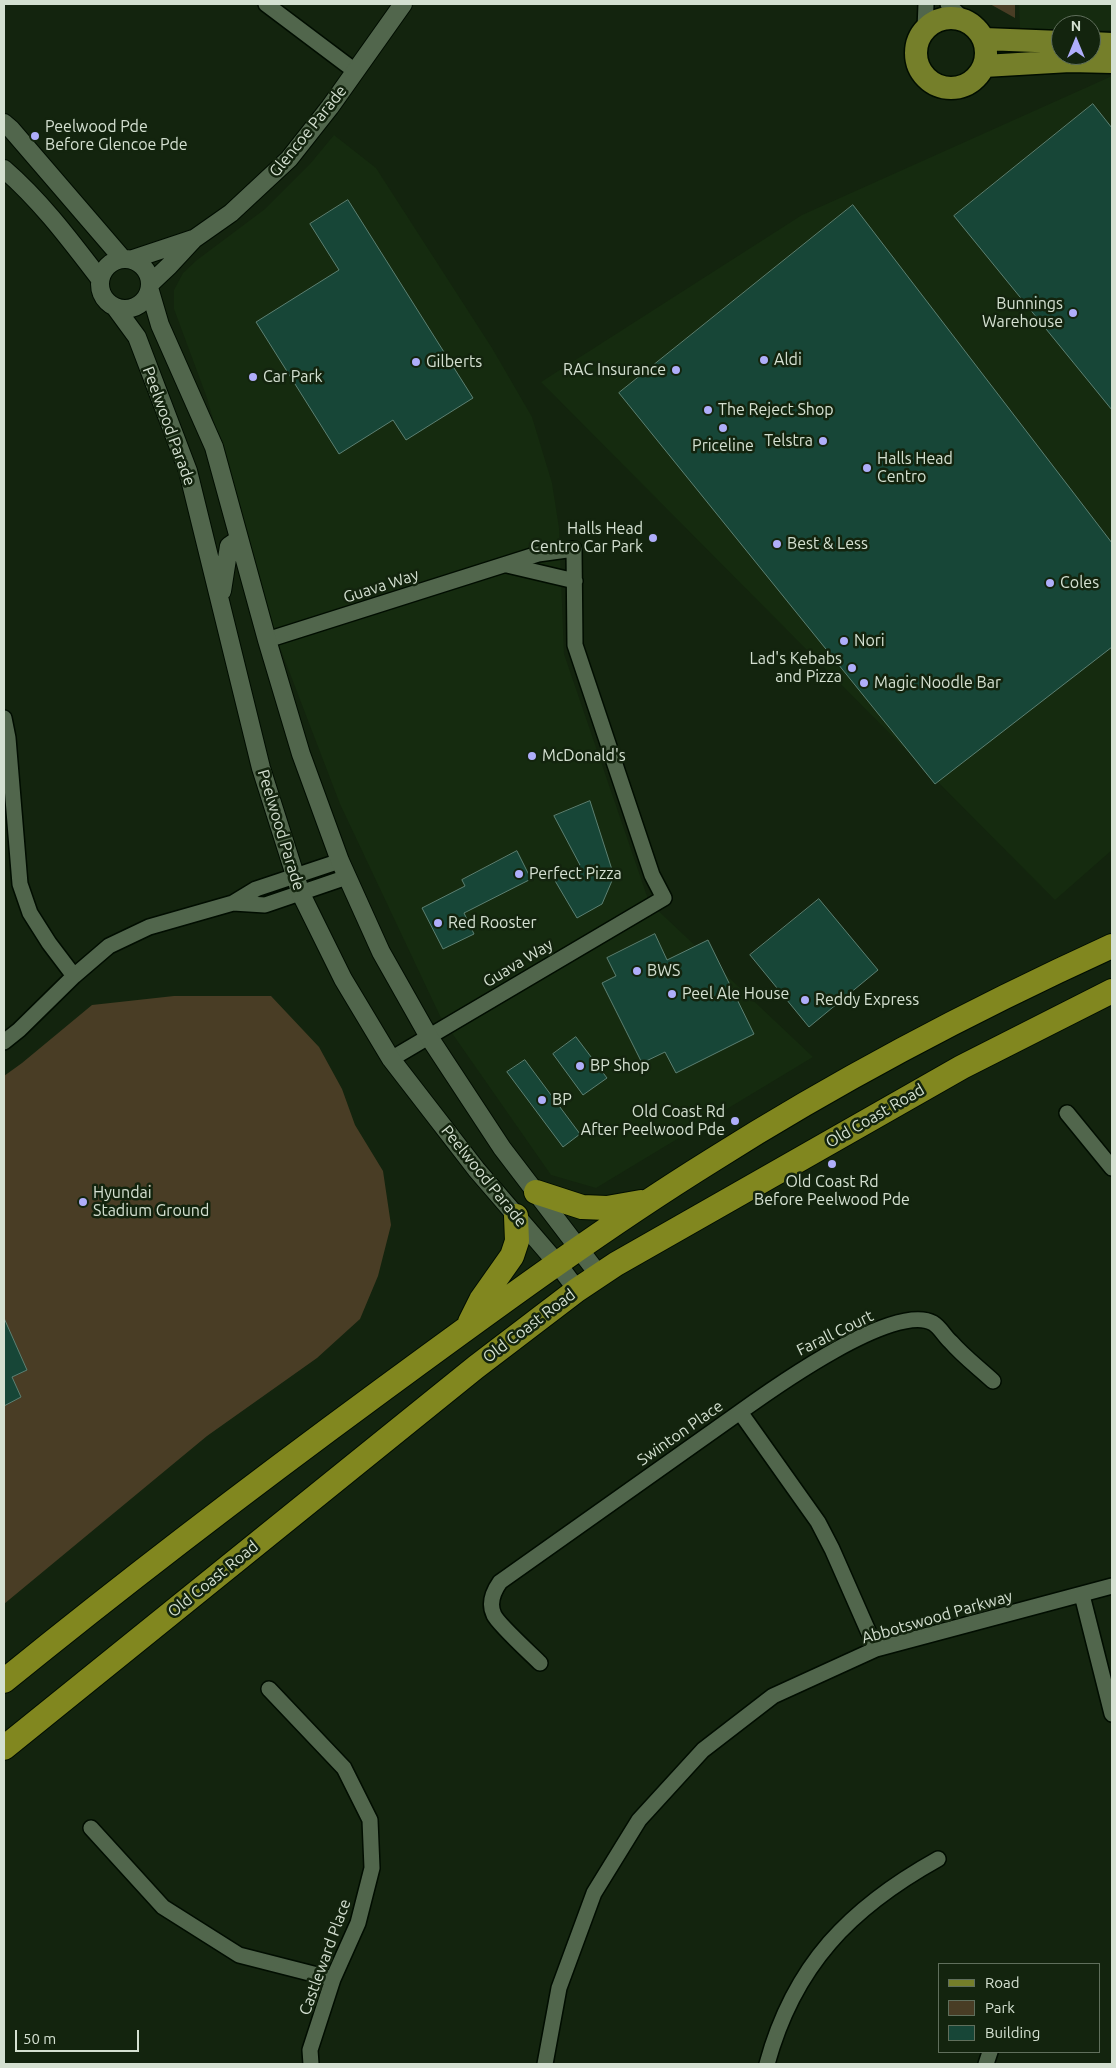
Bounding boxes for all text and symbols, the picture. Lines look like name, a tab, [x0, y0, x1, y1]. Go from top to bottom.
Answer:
north arrow	[1051, 15, 1101, 65]
text: N	[1071, 18, 1081, 34]
street label: Glencoe Parade	[265, 81, 351, 181]
place label: Peelwood Pde Before Glencoe Pde	[45, 117, 188, 155]
marker: Peelwood Pde Before Glencoe Pde	[29, 130, 41, 142]
place label: Bunnings Warehouse	[982, 294, 1063, 332]
marker: Bunnings Warehouse	[1067, 307, 1079, 319]
place label: Aldi	[774, 350, 802, 370]
place label: Gilberts	[426, 352, 482, 372]
marker: Aldi	[758, 354, 770, 366]
marker: Gilberts	[410, 356, 422, 368]
place label: RAC Insurance	[563, 360, 666, 380]
street label: Peelwood Parade	[139, 364, 199, 488]
marker: RAC Insurance	[670, 364, 682, 376]
place label: Car Park	[263, 367, 323, 387]
marker: Car Park	[247, 371, 259, 383]
place label: The Reject Shop	[718, 400, 834, 420]
marker: The Reject Shop	[702, 404, 714, 416]
marker: Priceline	[717, 422, 729, 434]
place label: Telstra	[764, 431, 813, 451]
marker: Telstra	[817, 435, 829, 447]
place label: Priceline	[692, 436, 754, 456]
place label: Halls Head Centro	[877, 449, 953, 487]
marker: Halls Head Centro	[861, 462, 873, 474]
place label: Halls Head Centro Car Park	[530, 519, 643, 557]
marker: Halls Head Centro Car Park	[647, 532, 659, 544]
place label: Best & Less	[787, 534, 868, 554]
marker: Best & Less	[771, 538, 783, 550]
street label: Guava Way	[341, 565, 421, 607]
place label: Coles	[1060, 573, 1099, 593]
marker: Coles	[1044, 577, 1056, 589]
place label: Nori	[854, 631, 885, 651]
marker: Nori	[838, 635, 850, 647]
place label: Lad's Kebabs and Pizza	[750, 649, 842, 687]
marker: Lad's Kebabs and Pizza	[846, 662, 858, 674]
place label: Magic Noodle Bar	[874, 673, 1001, 693]
marker: Magic Noodle Bar	[858, 677, 870, 689]
place label: McDonald's	[542, 746, 626, 766]
marker: McDonald's	[526, 750, 538, 762]
street label: Peelwood Parade	[253, 767, 309, 893]
place label: Perfect Pizza	[529, 864, 622, 884]
marker: Perfect Pizza	[513, 868, 525, 880]
place label: Red Rooster	[448, 913, 537, 933]
marker: Red Rooster	[432, 917, 444, 929]
street label: Guava Way	[480, 935, 556, 991]
place label: BWS	[647, 961, 680, 981]
marker: BWS	[631, 965, 643, 977]
place label: Peel Ale House	[682, 984, 789, 1004]
marker: Peel Ale House	[666, 988, 678, 1000]
place label: Reddy Express	[815, 990, 919, 1010]
marker: Reddy Express	[799, 994, 811, 1006]
place label: BP Shop	[590, 1056, 650, 1076]
marker: BP Shop	[574, 1060, 586, 1072]
street label: Old Coast Road	[822, 1080, 928, 1152]
place label: BP	[552, 1090, 572, 1110]
marker: BP	[536, 1094, 548, 1106]
place label: Old Coast Rd After Peelwood Pde	[581, 1102, 725, 1140]
marker: Old Coast Rd After Peelwood Pde	[729, 1115, 741, 1127]
street label: Peelwood Parade	[437, 1121, 531, 1231]
marker: Old Coast Rd Before Peelwood Pde	[826, 1158, 838, 1170]
place label: Old Coast Rd Before Peelwood Pde	[754, 1172, 910, 1210]
place label: Hyundai Stadium Ground	[93, 1183, 209, 1221]
marker: Hyundai Stadium Ground	[77, 1196, 89, 1208]
street label: Old Coast Road	[479, 1285, 579, 1367]
street label: Farall Court	[793, 1306, 877, 1360]
street label: Swinton Place	[633, 1396, 727, 1470]
street label: Old Coast Road	[164, 1537, 262, 1621]
street label: Abbotswood Parkway	[859, 1586, 1015, 1648]
street label: Castleward Place	[295, 1896, 355, 2018]
legend	[938, 1963, 1101, 2053]
text: Road	[985, 1974, 1020, 1991]
text: Park	[985, 1999, 1015, 2016]
scale bar	[18, 2020, 141, 2052]
text: Building	[985, 2024, 1040, 2041]
text: 50 m	[23, 2030, 56, 2047]

